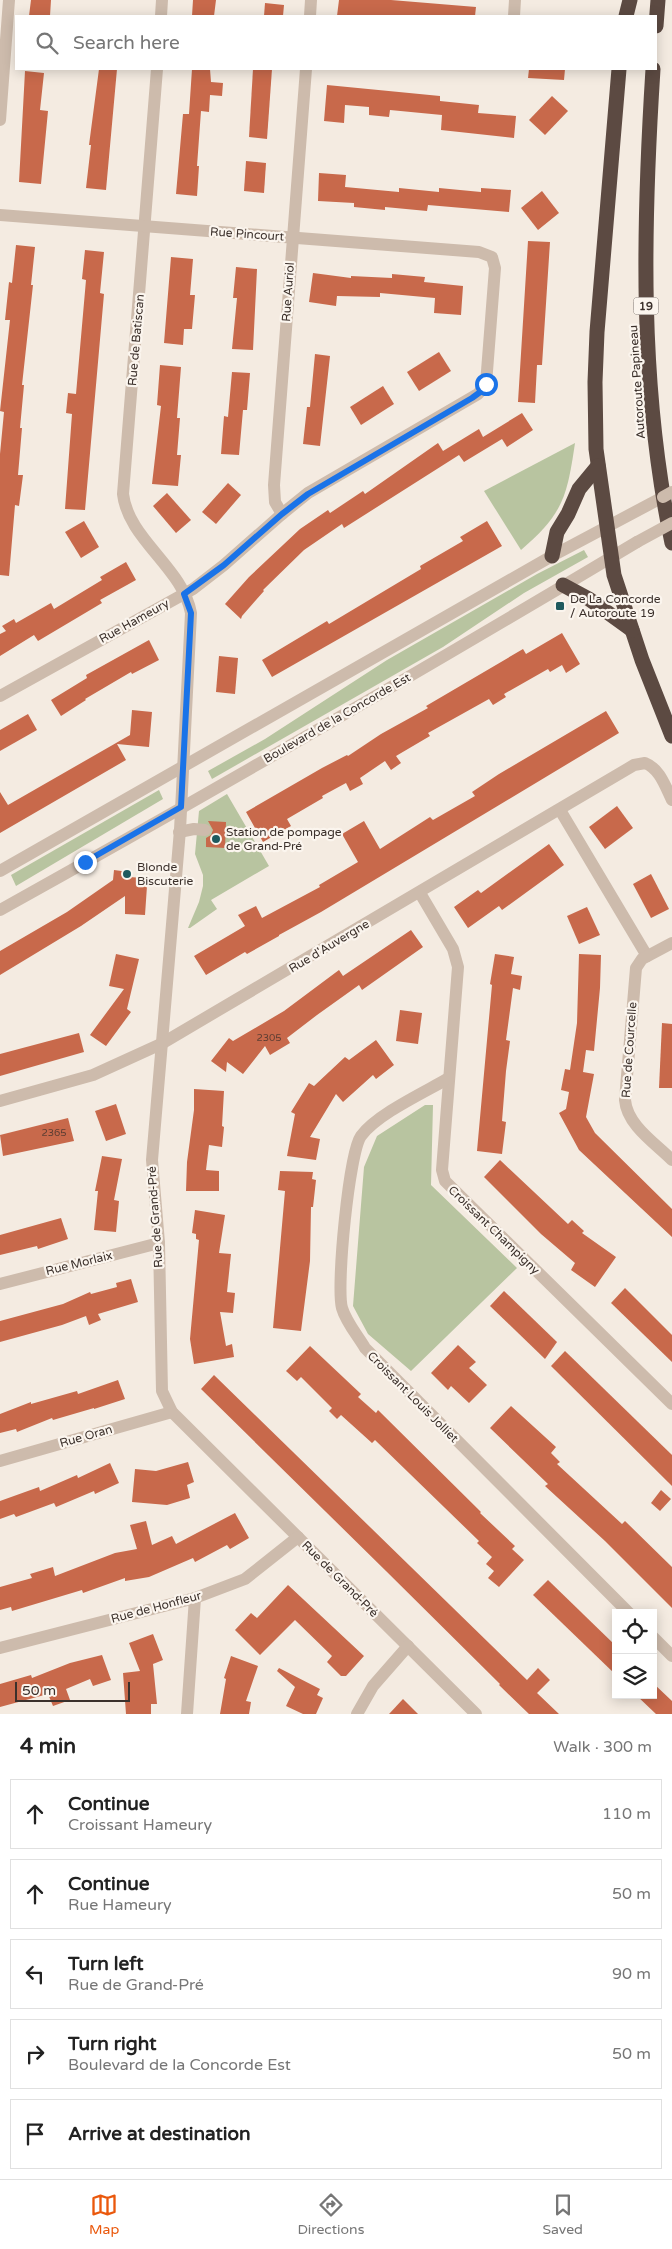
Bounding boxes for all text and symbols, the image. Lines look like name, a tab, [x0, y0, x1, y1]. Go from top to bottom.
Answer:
search box	[15, 15, 657, 70]
icon: search	[33, 29, 61, 57]
text: Search here	[73, 32, 180, 54]
street label: Rue Pincourt	[210, 224, 285, 244]
street label: Rue Auriol	[279, 262, 297, 322]
street label: Rue de Batiscan	[125, 294, 147, 386]
road number: 19	[634, 298, 658, 314]
street label: Autoroute Papineau	[626, 324, 648, 440]
route start	[475, 373, 498, 396]
place label: De La Concorde / Autoroute 19	[570, 592, 661, 620]
street label: Rue Hameury	[97, 596, 172, 646]
marker: De La Concorde / Autoroute 19	[554, 600, 566, 612]
street label: Boulevard de la Concorde Est	[261, 670, 413, 766]
place label: Station de pompage de Grand-Pré	[226, 825, 342, 853]
marker: Station de pompage de Grand-Pré	[210, 833, 222, 845]
route end	[74, 851, 97, 874]
place label: Blonde Biscuterie	[137, 860, 194, 888]
marker: Blonde Biscuterie	[121, 868, 133, 880]
street label: Rue d'Auvergne	[286, 916, 372, 975]
street label: Rue de Courcelle	[619, 1001, 639, 1099]
house number: 2305	[256, 1032, 282, 1044]
house number: 2365	[41, 1127, 67, 1139]
street label: Rue de Grand-Pré	[144, 1165, 166, 1268]
street label: Croissant Champigny	[446, 1183, 543, 1278]
street label: Rue Morlaix	[44, 1248, 114, 1278]
street label: Croissant Louis Jolliet	[365, 1349, 462, 1446]
street label: Rue Oran	[58, 1422, 114, 1450]
street label: Rue de Grand-Pré	[299, 1538, 381, 1620]
street label: Rue de Honfleur	[109, 1588, 203, 1626]
map controls	[612, 1609, 657, 1699]
button: locate	[612, 1609, 657, 1654]
button: layers	[612, 1654, 657, 1699]
scale bar	[15, 1679, 130, 1702]
text: 50 m	[22, 1682, 56, 1699]
text: 4 min	[20, 1734, 76, 1759]
text: Walk · 300 m	[553, 1737, 652, 1757]
text: Continue	[68, 1793, 150, 1815]
icon: ahead	[21, 1800, 49, 1828]
text: 110 m	[602, 1804, 651, 1824]
text: Croissant Hameury	[68, 1815, 212, 1835]
text: Continue	[68, 1873, 150, 1895]
icon: ahead	[21, 1880, 49, 1908]
text: 50 m	[612, 1884, 651, 1904]
text: Rue Hameury	[68, 1895, 172, 1915]
text: Turn left	[68, 1953, 144, 1975]
icon: left	[21, 1960, 49, 1988]
text: 90 m	[612, 1964, 651, 1984]
text: Rue de Grand-Pré	[68, 1975, 204, 1995]
text: Turn right	[68, 2033, 156, 2055]
icon: right	[21, 2040, 49, 2068]
text: 50 m	[612, 2044, 651, 2064]
text: Boulevard de la Concorde Est	[68, 2055, 291, 2075]
icon: arrive	[21, 2120, 49, 2148]
text: Arrive at destination	[68, 2123, 251, 2145]
tab: Map	[89, 2191, 119, 2238]
tab: Directions	[297, 2191, 364, 2238]
tab: Saved	[542, 2191, 583, 2238]

